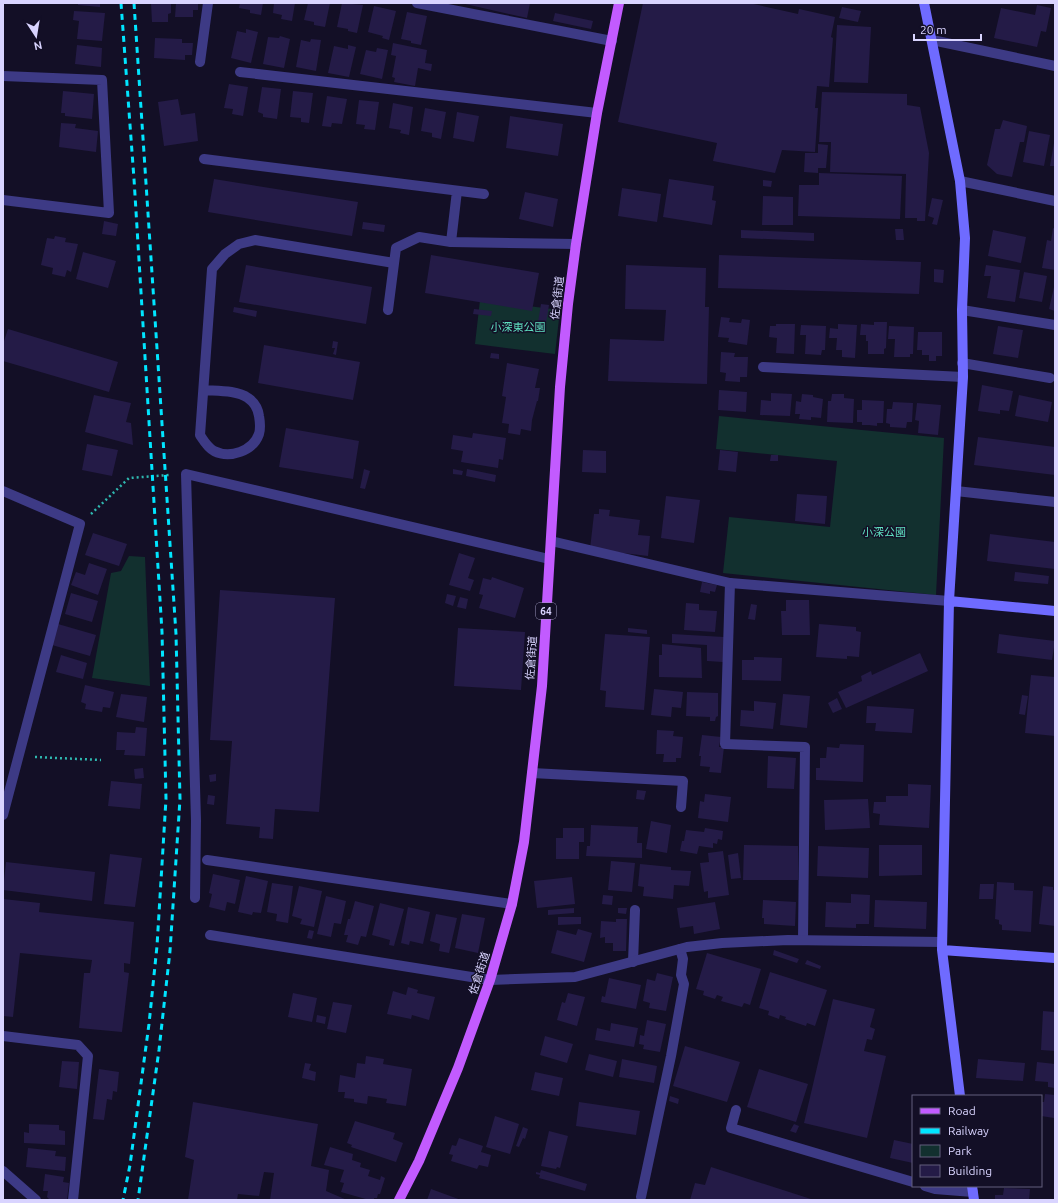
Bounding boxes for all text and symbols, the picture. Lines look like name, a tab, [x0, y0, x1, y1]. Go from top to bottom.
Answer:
north arrow	[16, 16, 56, 56]
scale bar	[914, 16, 981, 42]
text: 20 m	[920, 23, 947, 36]
text: N	[33, 39, 43, 53]
street label: 佐倉街道	[548, 275, 566, 321]
park label: 小深東公園	[491, 321, 546, 333]
park label: 小深公園	[862, 526, 906, 538]
road number: 64	[536, 603, 556, 619]
street label: 佐倉街道	[523, 636, 539, 680]
street label: 佐倉街道	[466, 950, 492, 996]
legend	[912, 1095, 1042, 1187]
text: Road	[948, 1104, 976, 1117]
text: Railway	[948, 1124, 989, 1137]
text: Park	[948, 1144, 972, 1157]
text: Building	[948, 1164, 992, 1177]

